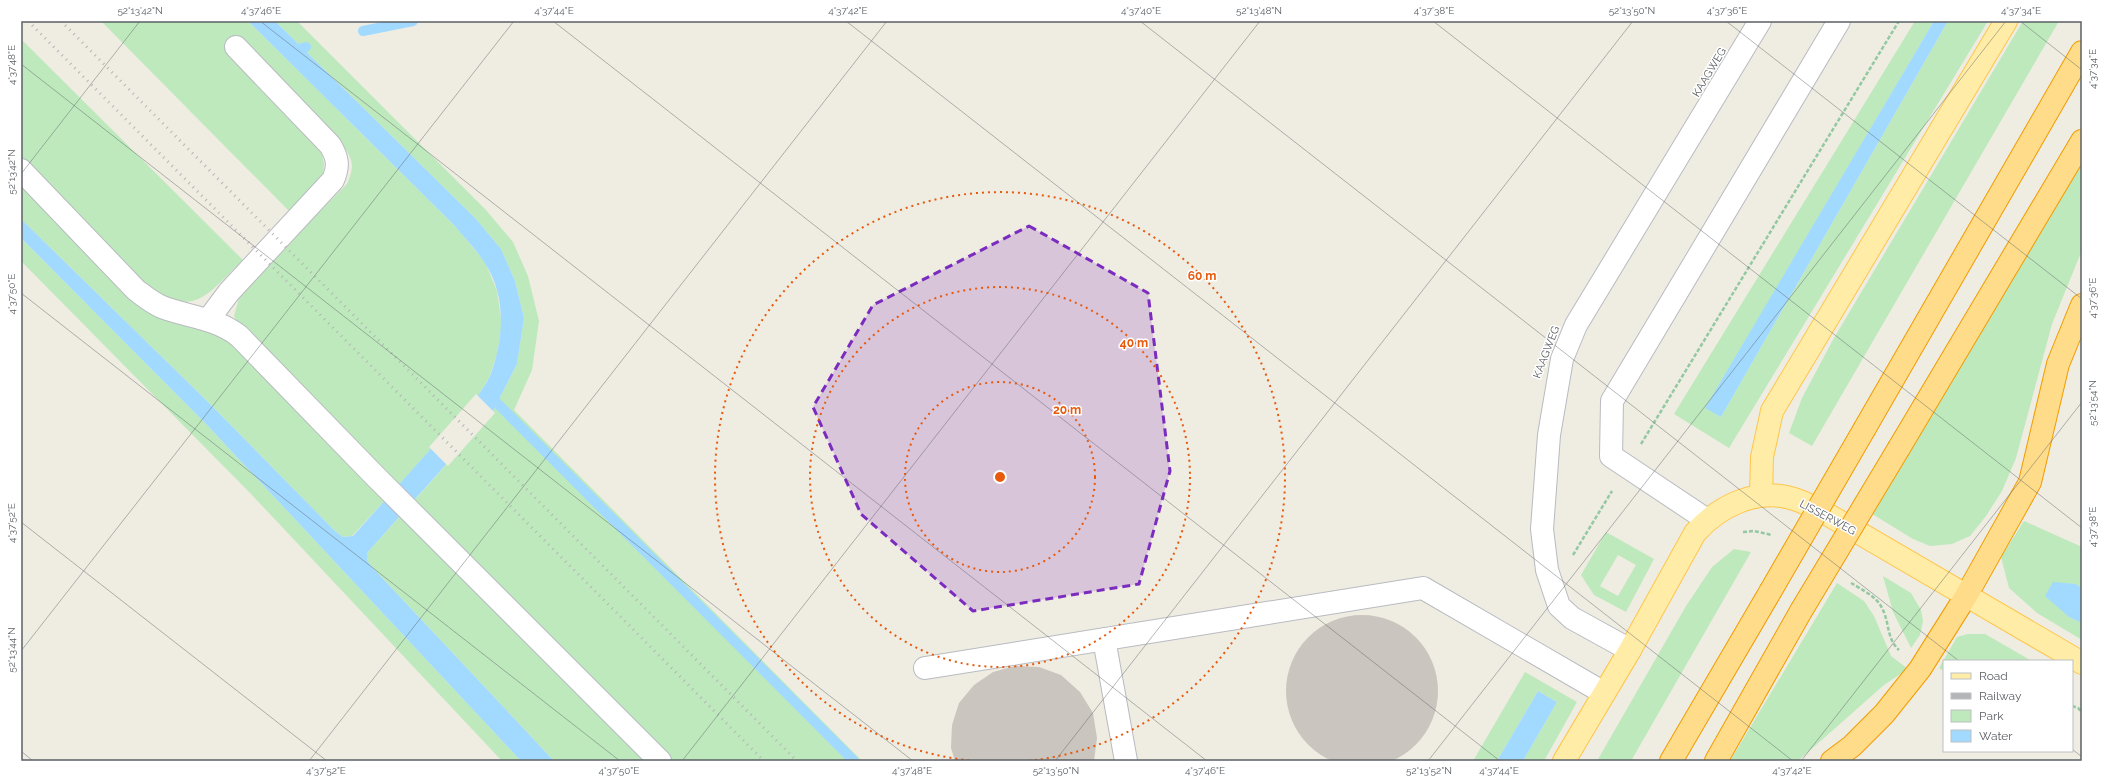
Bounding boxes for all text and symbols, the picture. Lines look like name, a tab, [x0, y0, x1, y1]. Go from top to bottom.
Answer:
text: 52°13'42"N	[117, 5, 163, 16]
text: 4°37'46"E	[241, 5, 281, 16]
text: 4°37'44"E	[534, 5, 574, 16]
text: 4°37'42"E	[828, 5, 868, 16]
text: 4°37'40"E	[1121, 5, 1161, 16]
text: 52°13'48"N	[1236, 5, 1282, 16]
text: 4°37'38"E	[1414, 5, 1454, 16]
text: 52°13'50"N	[1609, 5, 1655, 16]
text: 4°37'36"E	[1707, 5, 1747, 16]
text: 4°37'34"E	[2001, 5, 2041, 16]
text: 4°37'48"E	[6, 45, 17, 85]
street label: KAAGWEG	[1690, 45, 1729, 99]
text: 4°37'34"E	[2087, 49, 2098, 89]
text: 52°13'42"N	[6, 149, 17, 195]
text: 60 m	[1188, 269, 1216, 283]
text: 4°37'50"E	[6, 274, 17, 314]
text: 4°37'36"E	[2087, 278, 2098, 318]
street label: KAAGWEG	[1531, 324, 1562, 380]
text: 40 m	[1120, 336, 1148, 350]
text: 52°13'54"N	[2087, 380, 2098, 426]
text: 20 m	[1053, 403, 1081, 417]
centre of rings	[993, 470, 1007, 484]
street label: LISSERWEG	[1797, 497, 1858, 538]
text: 4°37'52"E	[6, 503, 17, 543]
text: 4°37'38"E	[2087, 507, 2098, 547]
text: 52°13'44"N	[6, 627, 17, 673]
legend	[1943, 660, 2073, 752]
text: Road	[1979, 669, 2008, 683]
text: Railway	[1979, 689, 2022, 703]
text: Park	[1979, 709, 2004, 723]
text: Water	[1979, 729, 2013, 743]
text: 4°37'52"E	[306, 765, 346, 776]
text: 4°37'50"E	[599, 765, 639, 776]
text: 4°37'48"E	[892, 765, 932, 776]
text: 52°13'50"N	[1033, 765, 1079, 776]
text: 4°37'46"E	[1185, 765, 1225, 776]
text: 52°13'52"N	[1406, 765, 1452, 776]
text: 4°37'44"E	[1479, 765, 1519, 776]
text: 4°37'42"E	[1772, 765, 1812, 776]

